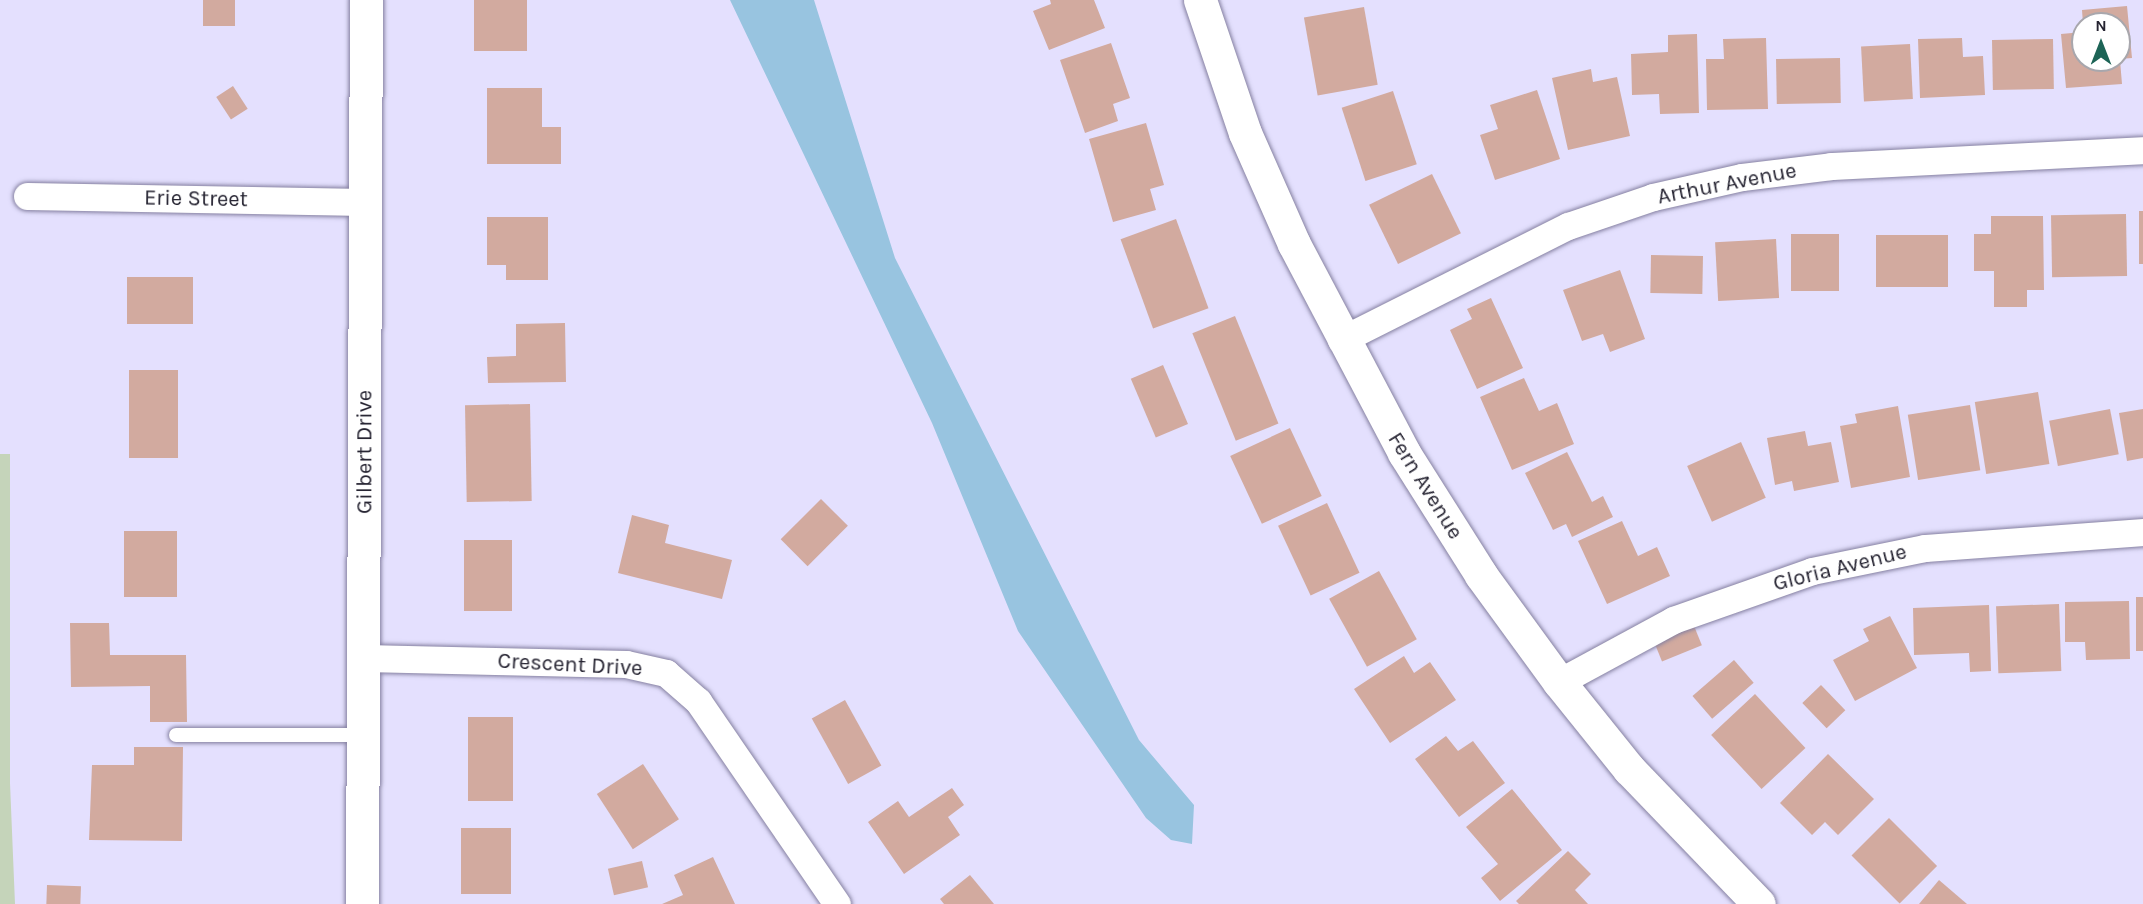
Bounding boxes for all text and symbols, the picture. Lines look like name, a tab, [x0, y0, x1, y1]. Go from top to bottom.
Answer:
north arrow	[2071, 12, 2131, 72]
text: N	[2095, 16, 2107, 35]
street label: Arthur Avenue	[1655, 158, 1799, 210]
street label: Erie Street	[144, 185, 248, 213]
street label: Gilbert Drive	[352, 390, 378, 514]
street label: Fern Avenue	[1382, 428, 1468, 544]
street label: Gloria Avenue	[1771, 539, 1909, 597]
street label: Crescent Drive	[497, 648, 643, 682]

